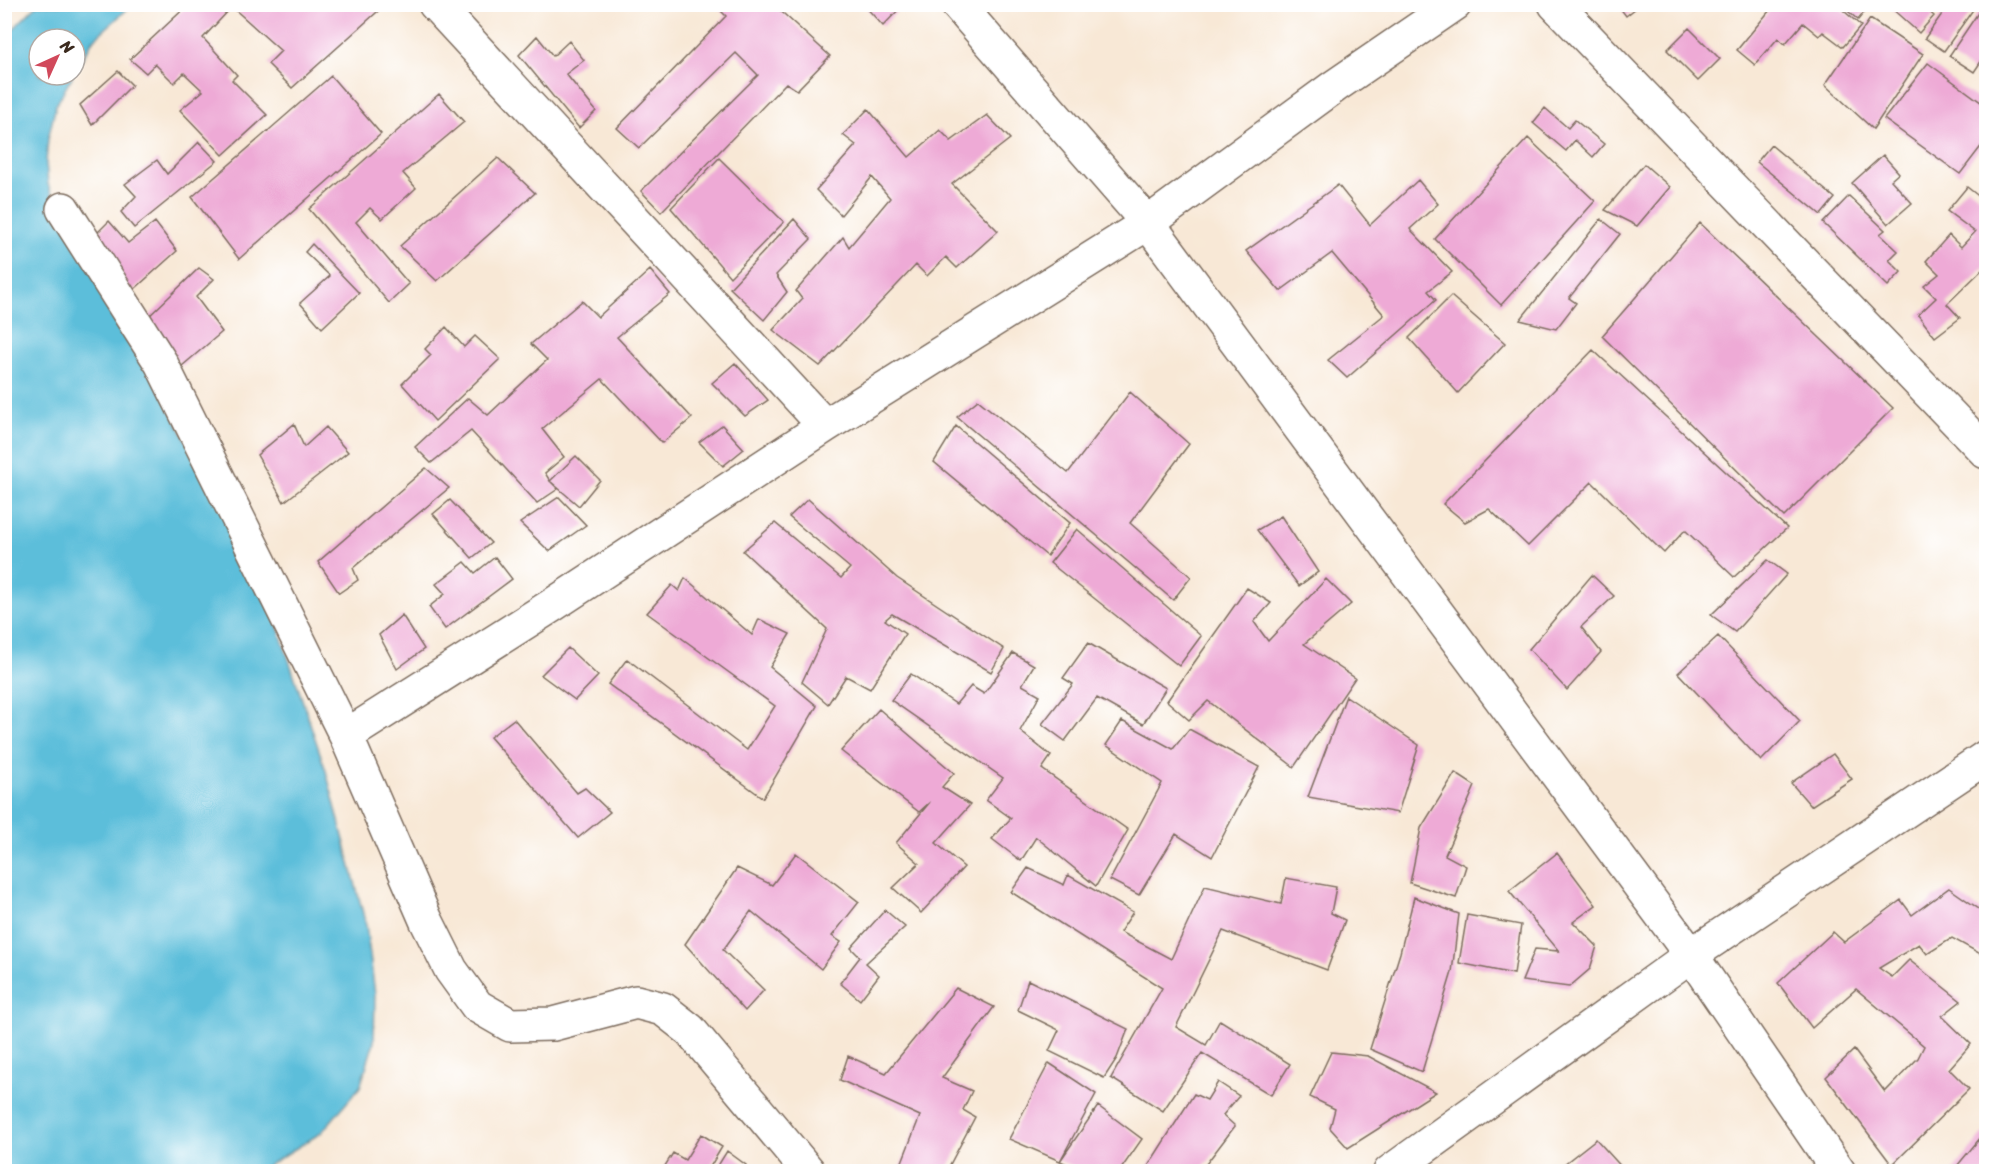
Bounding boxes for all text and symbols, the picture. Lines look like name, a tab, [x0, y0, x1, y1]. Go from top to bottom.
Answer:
north arrow	[27, 27, 87, 87]
text: N	[52, 32, 82, 62]

